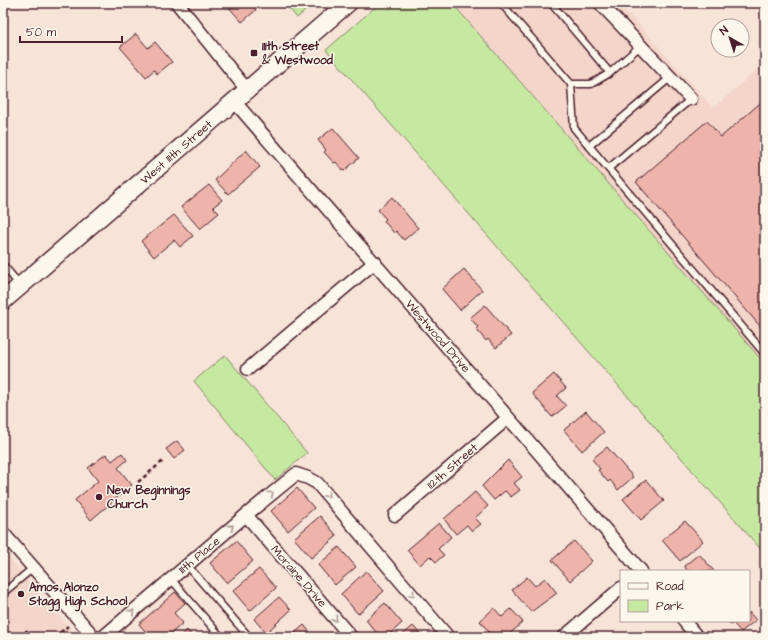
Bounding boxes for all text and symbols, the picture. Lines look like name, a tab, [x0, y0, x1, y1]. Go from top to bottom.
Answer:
scale bar	[20, 18, 122, 44]
north arrow	[710, 18, 750, 58]
text: N	[717, 23, 731, 39]
text: 50 m	[26, 24, 57, 41]
place label: 111th Street & Westwood	[261, 38, 334, 69]
marker: 111th Street & Westwood	[249, 48, 259, 58]
street label: West 111th Street	[137, 116, 216, 189]
street label: Westwood Drive	[401, 296, 474, 377]
street label: 112th Street	[423, 439, 482, 493]
place label: New Beginnings Church	[107, 482, 191, 513]
one-way arrow	[323, 491, 330, 498]
marker: New Beginnings Church	[94, 492, 104, 502]
one-way arrow	[266, 492, 273, 499]
one-way arrow	[227, 525, 234, 532]
street label: 111th Place	[175, 532, 224, 578]
street label: Moraine Drive	[267, 542, 331, 612]
legend	[620, 570, 750, 622]
text: Road	[656, 578, 684, 595]
place label: Amos Alonzo Stagg High School	[28, 579, 128, 612]
marker: Amos Alonzo Stagg High School	[16, 589, 26, 599]
one-way arrow	[407, 590, 414, 597]
text: Park	[656, 598, 684, 615]
one-way arrow	[128, 609, 135, 616]
one-way arrow	[331, 614, 338, 621]

